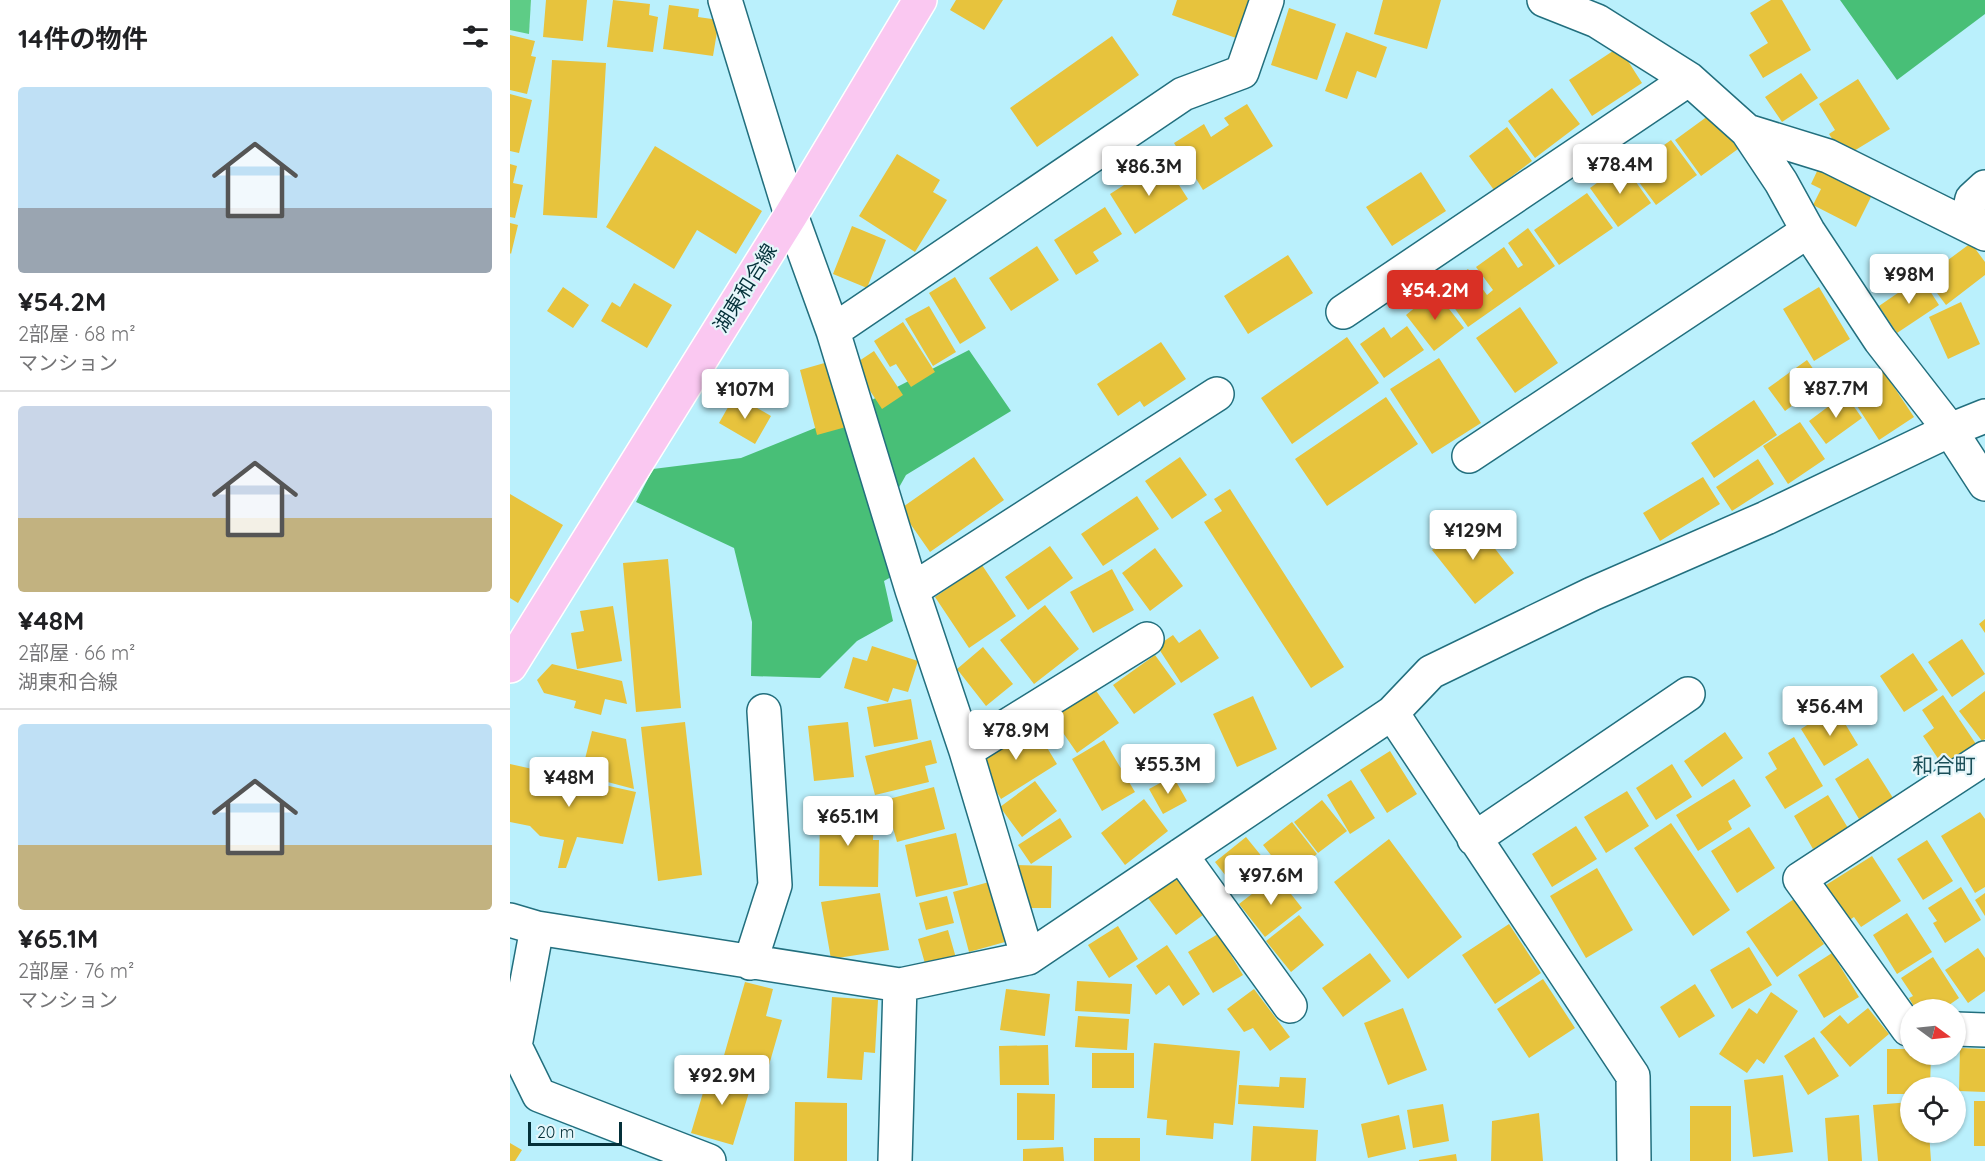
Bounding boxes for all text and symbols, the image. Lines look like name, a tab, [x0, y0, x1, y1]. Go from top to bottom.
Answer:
icon: filters	[459, 20, 492, 53]
text: 14件の物件	[18, 22, 147, 55]
icon: home	[201, 126, 309, 234]
pin: ¥78.4M	[1571, 144, 1669, 195]
pin: ¥86.3M	[1100, 146, 1198, 197]
text: ¥78.4M	[1587, 151, 1653, 176]
text: ¥86.3M	[1116, 153, 1182, 178]
street label: 湖東和合線	[707, 239, 782, 337]
pin: ¥98M	[1873, 254, 1945, 305]
text: ¥98M	[1884, 261, 1934, 286]
pin: ¥54.2M	[1386, 270, 1484, 321]
text: ¥54.2M	[1401, 277, 1469, 302]
text: ¥54.2M	[18, 285, 106, 318]
text: 2部屋 · 68 m²	[18, 321, 136, 346]
text: マンション	[18, 350, 118, 375]
pin: ¥87.7M	[1787, 368, 1885, 419]
pin: ¥107M	[703, 369, 787, 420]
text: ¥87.7M	[1804, 375, 1868, 400]
text: ¥107M	[716, 376, 774, 401]
icon: home	[201, 445, 309, 553]
pin: ¥129M	[1431, 510, 1515, 561]
text: ¥129M	[1444, 517, 1502, 542]
text: ¥48M	[18, 604, 84, 637]
text: 2部屋 · 66 m²	[18, 640, 135, 665]
text: 湖東和合線	[18, 669, 118, 694]
pin: ¥56.4M	[1781, 686, 1879, 737]
text: ¥56.4M	[1796, 693, 1864, 718]
pin: ¥78.9M	[967, 710, 1065, 761]
text: ¥78.9M	[983, 717, 1049, 742]
pin: ¥55.3M	[1119, 744, 1217, 795]
text: ¥55.3M	[1135, 751, 1201, 776]
district label: 和合町	[1913, 752, 1976, 778]
pin: ¥48M	[533, 757, 605, 808]
icon: home	[201, 763, 309, 871]
text: ¥48M	[543, 764, 595, 789]
pin: ¥65.1M	[799, 796, 897, 847]
text: ¥65.1M	[817, 803, 879, 828]
pin: ¥97.6M	[1222, 855, 1320, 906]
text: ¥97.6M	[1239, 862, 1303, 887]
text: ¥65.1M	[18, 922, 98, 955]
text: 2部屋 · 76 m²	[18, 958, 134, 983]
text: マンション	[18, 987, 118, 1012]
north arrow	[1900, 999, 1966, 1065]
map controls	[1900, 999, 1966, 1143]
pin: ¥92.9M	[673, 1055, 771, 1106]
text: ¥92.9M	[688, 1062, 756, 1087]
button: locate	[1900, 1077, 1966, 1143]
scale bar	[528, 1119, 622, 1146]
text: 20 m	[537, 1122, 574, 1142]

